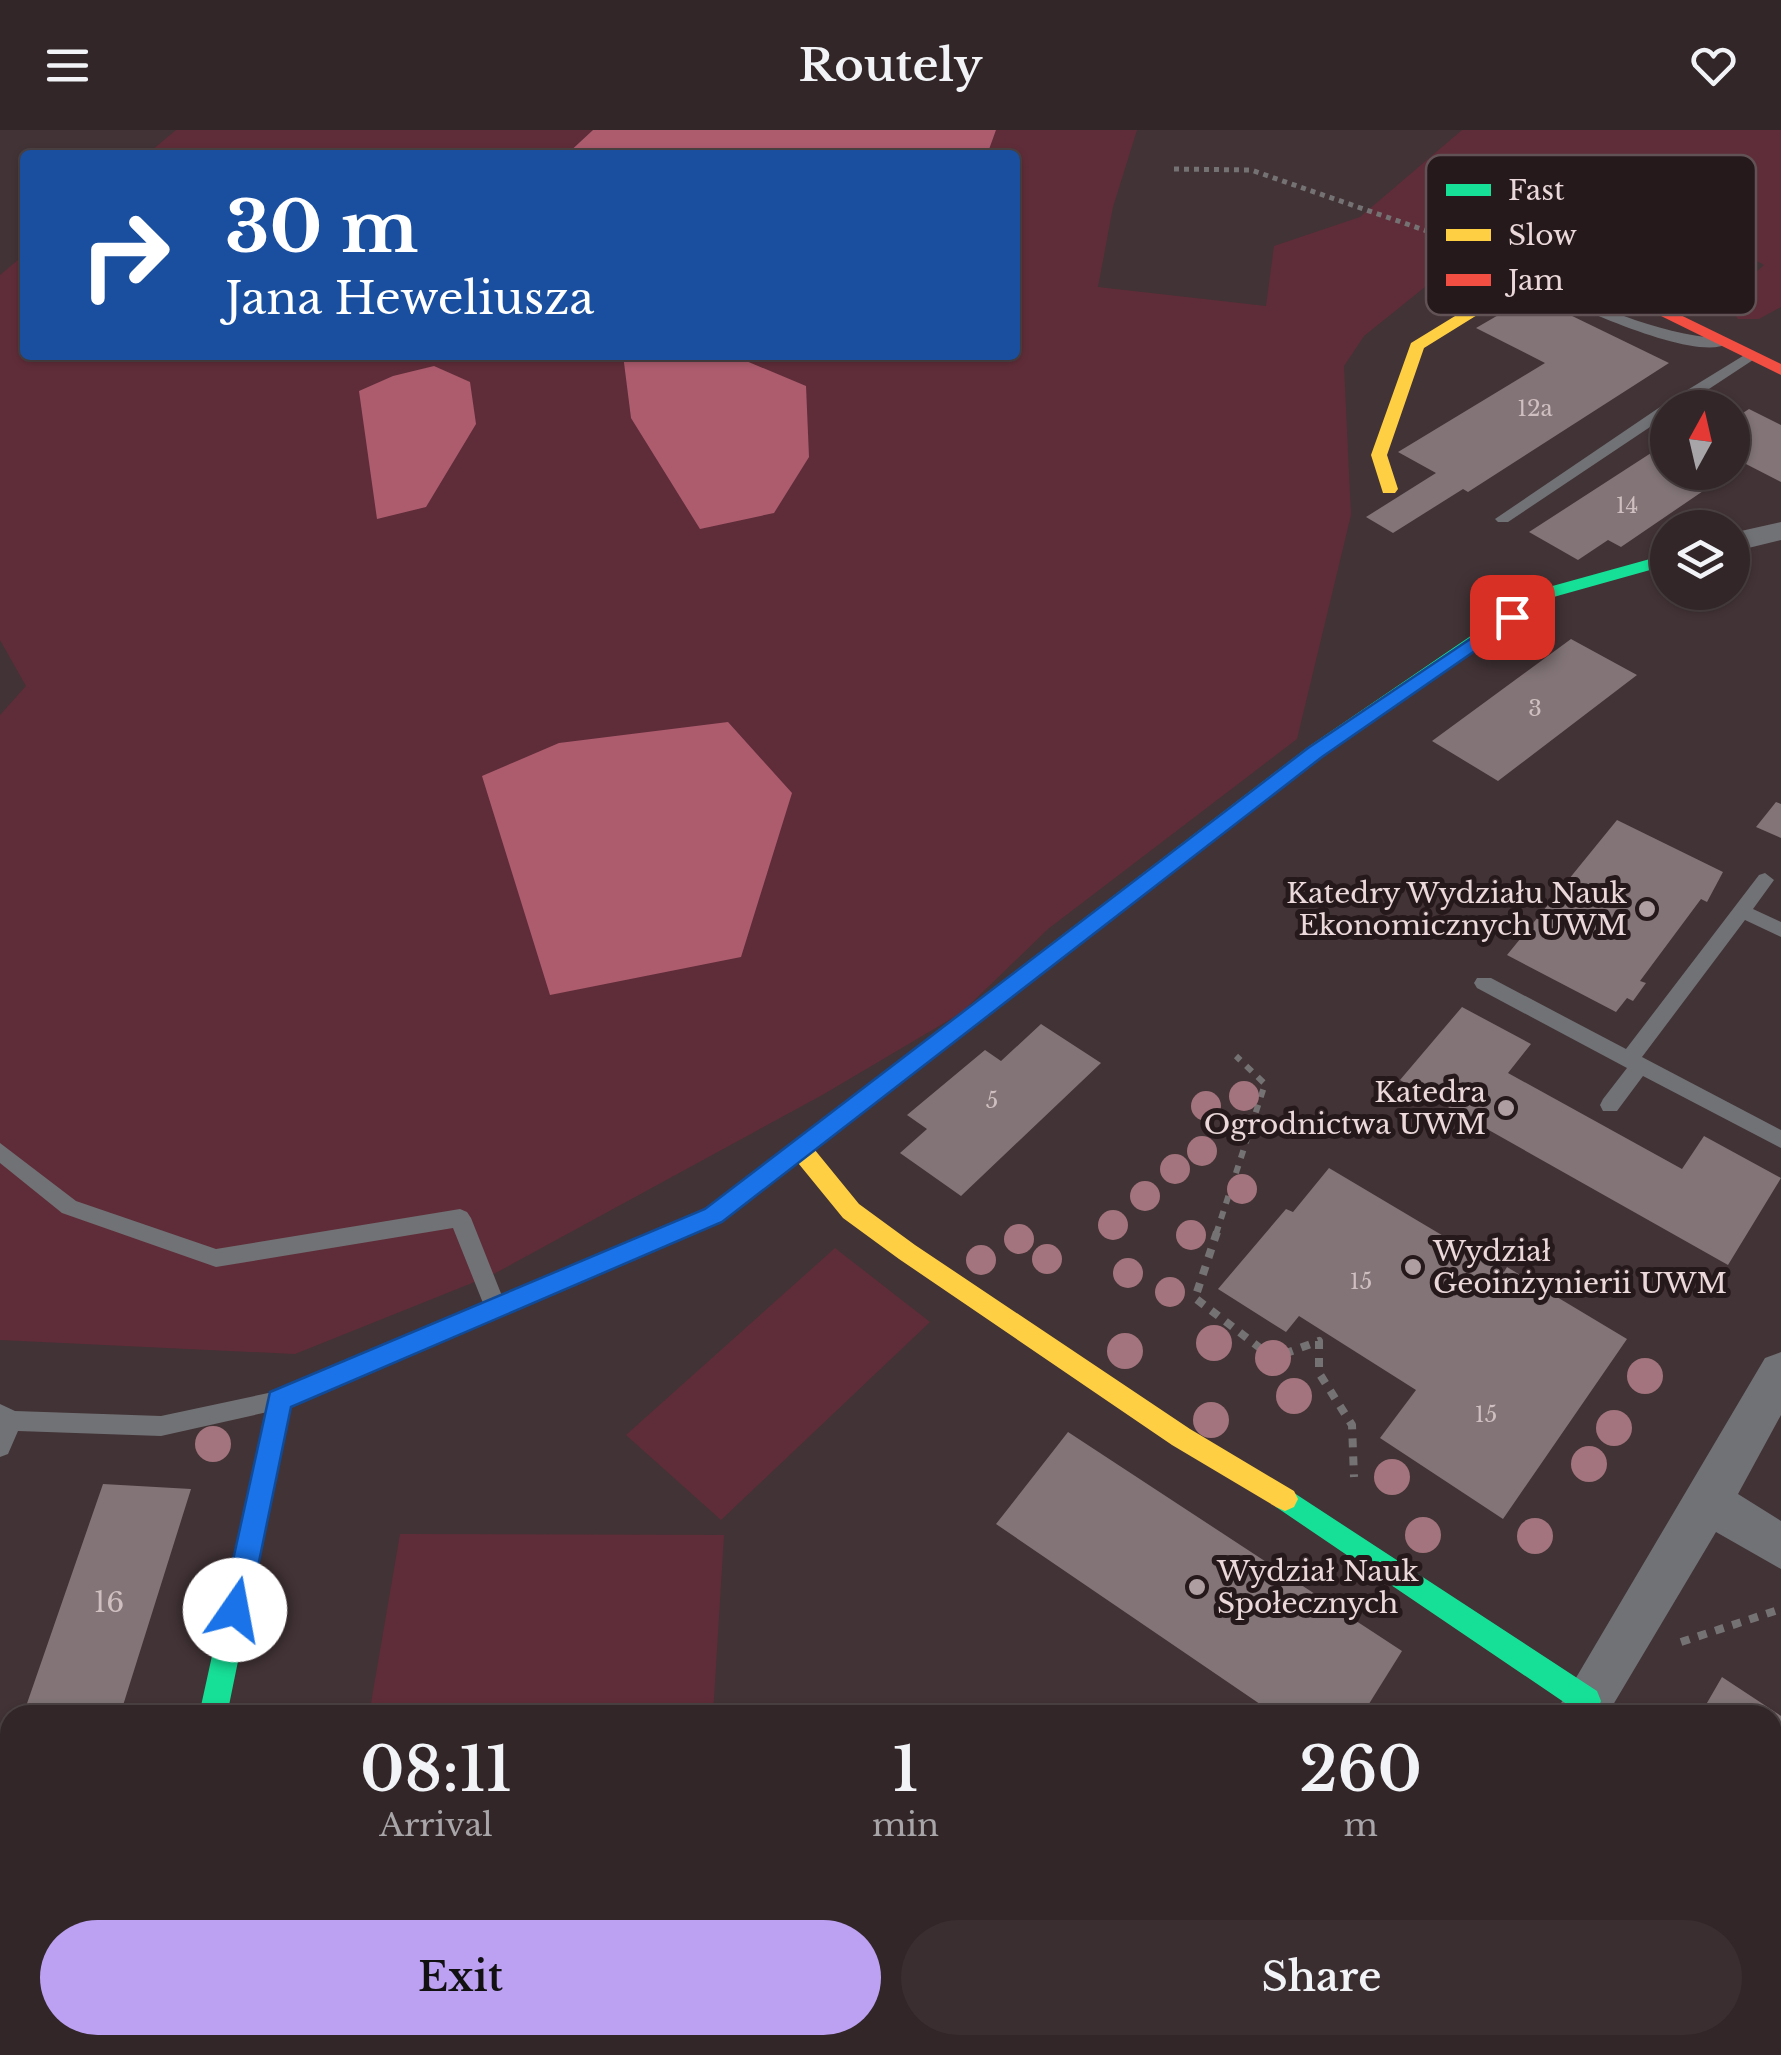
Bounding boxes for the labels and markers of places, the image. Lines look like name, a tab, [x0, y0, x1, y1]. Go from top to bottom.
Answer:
pin	[1470, 575, 1555, 660]
place label: Katedry Wydziału Nauk Ekonomicznych UWM	[1286, 876, 1628, 943]
marker: Katedry Wydziału Nauk Ekonomicznych UWM	[1636, 898, 1658, 920]
place label: Katedra Ogrodnictwa UWM	[1204, 1075, 1486, 1142]
marker: Katedra Ogrodnictwa UWM	[1495, 1097, 1517, 1119]
place label: Wydział Geoinżynierii UWM	[1432, 1234, 1727, 1301]
marker: Wydział Geoinżynierii UWM	[1402, 1256, 1424, 1278]
place label: Wydział Nauk Społecznych	[1216, 1554, 1420, 1621]
marker: Wydział Nauk Społecznych	[1186, 1576, 1208, 1598]

